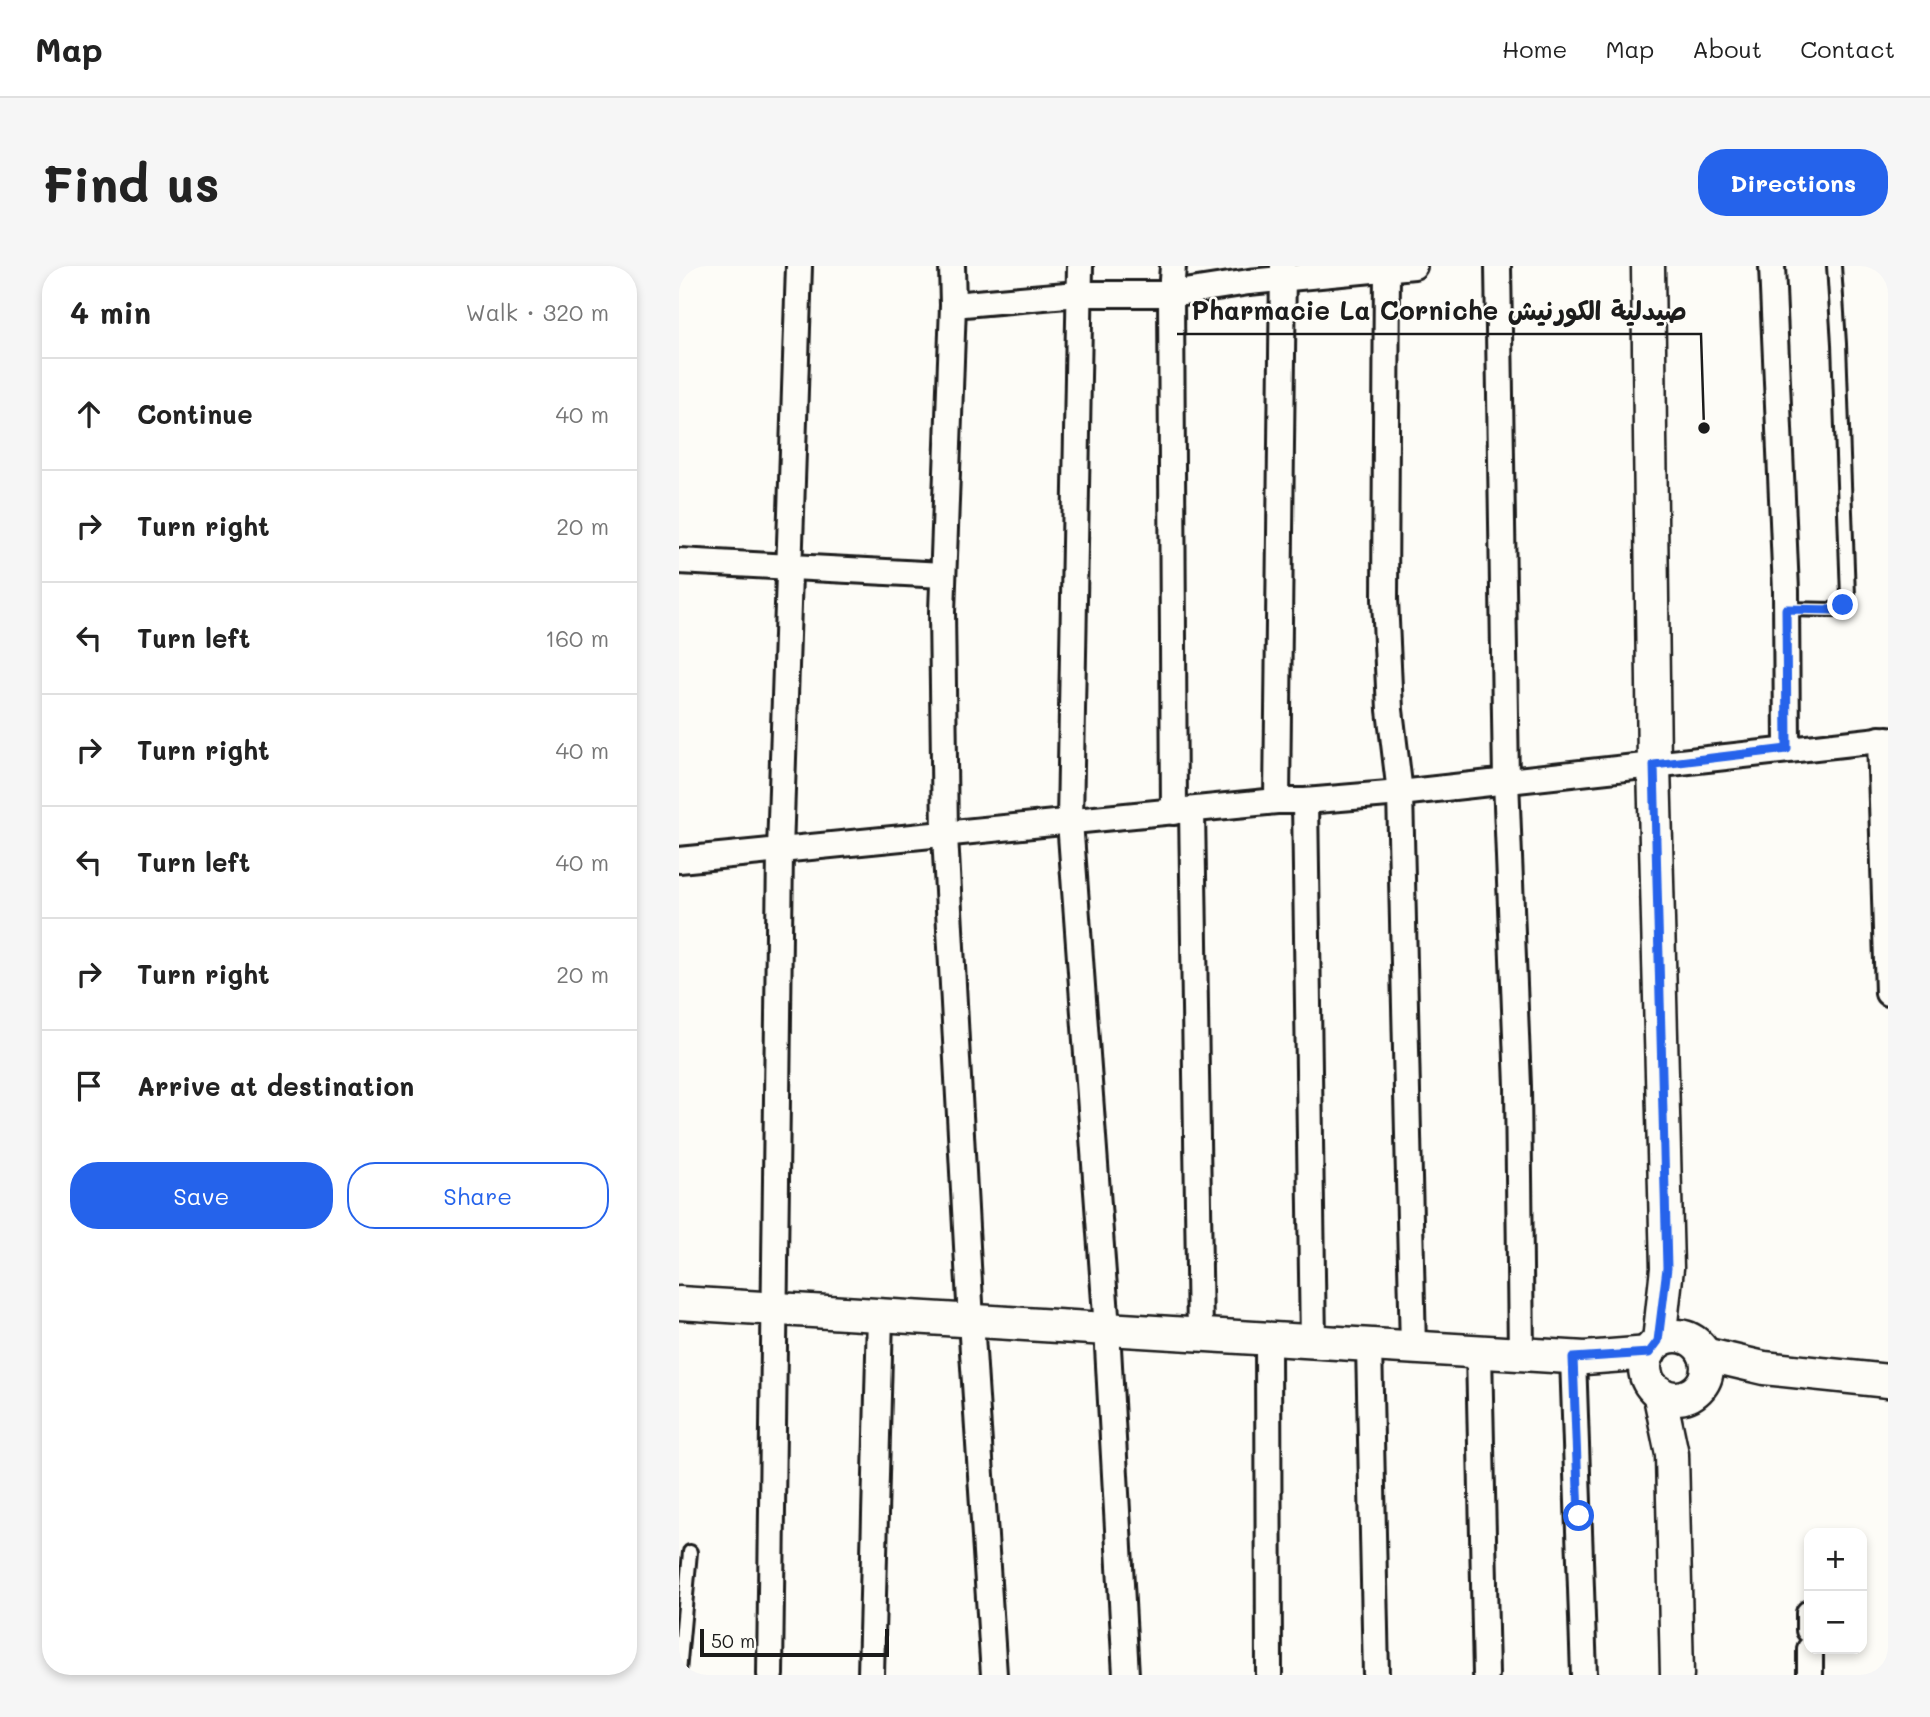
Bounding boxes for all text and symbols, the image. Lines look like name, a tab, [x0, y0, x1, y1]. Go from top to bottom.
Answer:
text: Map	[35, 27, 103, 70]
text: Home	[1502, 33, 1567, 64]
text: Map	[1605, 33, 1654, 64]
text: About	[1692, 33, 1762, 64]
text: Contact	[1800, 33, 1895, 64]
button: Directions	[1698, 149, 1888, 216]
text: Find us	[42, 151, 220, 214]
callout: Pharmacie La Corniche صيدلية الكورنيش	[1177, 287, 1701, 334]
text: 4 min	[70, 292, 151, 332]
text: Pharmacie La Corniche صيدلية الكورنيش	[1191, 293, 1687, 328]
text: Walk · 320 m	[466, 297, 609, 327]
icon: ahead	[70, 395, 108, 433]
text: Continue	[137, 397, 253, 431]
text: 40 m	[556, 399, 609, 429]
icon: right	[70, 507, 108, 545]
text: Turn right	[137, 509, 270, 543]
text: 20 m	[556, 511, 609, 541]
route end	[1827, 589, 1858, 620]
icon: left	[70, 619, 108, 657]
text: Turn left	[137, 621, 250, 655]
text: 160 m	[545, 623, 609, 653]
icon: right	[70, 731, 108, 769]
text: Turn right	[137, 733, 270, 767]
text: 40 m	[556, 735, 609, 765]
icon: left	[70, 843, 108, 881]
text: Turn left	[137, 845, 250, 879]
text: 40 m	[556, 847, 609, 877]
icon: right	[70, 955, 108, 993]
text: Turn right	[137, 957, 270, 991]
text: 20 m	[556, 959, 609, 989]
icon: arrive	[70, 1067, 108, 1105]
text: Arrive at destination	[137, 1069, 414, 1103]
button: Save	[70, 1162, 333, 1229]
button: Share	[347, 1162, 609, 1229]
route start	[1563, 1500, 1594, 1531]
map controls	[1804, 1528, 1867, 1654]
button: +	[1804, 1528, 1867, 1591]
button: −	[1804, 1591, 1867, 1654]
scale bar	[700, 1626, 889, 1658]
text: 50 m	[711, 1628, 755, 1653]

